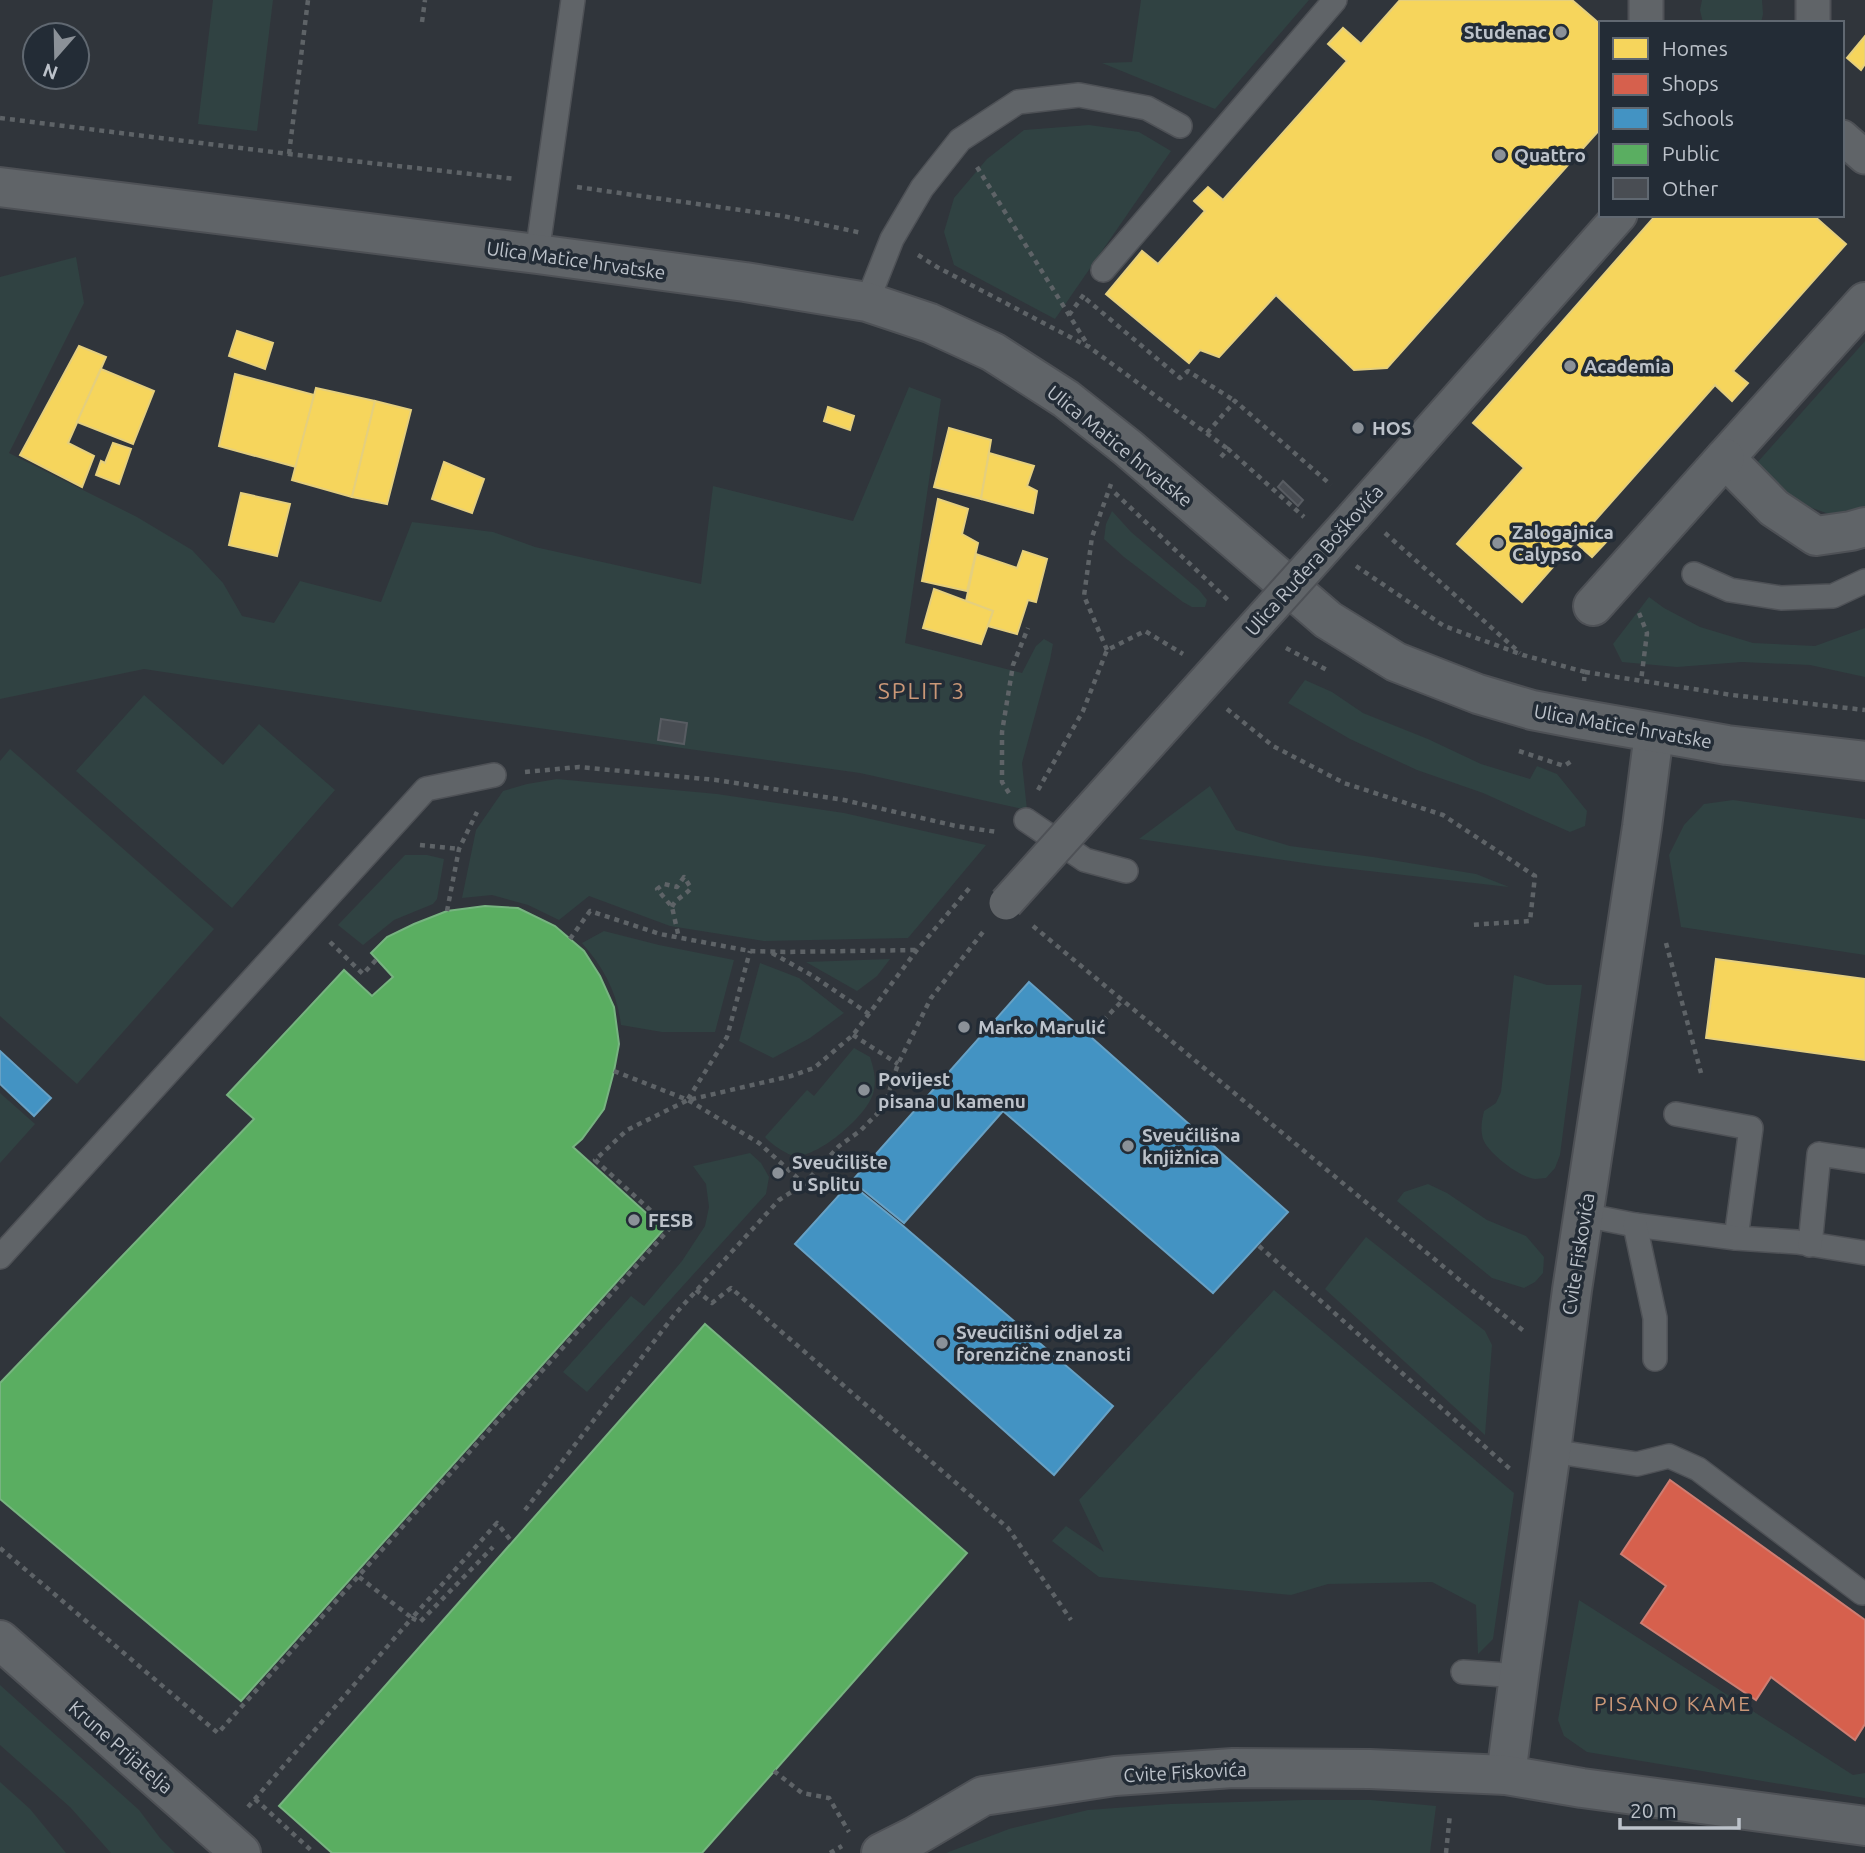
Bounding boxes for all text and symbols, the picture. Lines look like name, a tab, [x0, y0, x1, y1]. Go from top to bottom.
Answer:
north arrow	[21, 21, 91, 91]
place label: Studenac	[1464, 21, 1547, 43]
legend	[1599, 21, 1844, 217]
marker: Studenac	[1553, 24, 1569, 40]
text: Homes	[1662, 36, 1728, 60]
text: N	[40, 59, 61, 85]
text: Shops	[1662, 71, 1719, 95]
text: Schools	[1662, 106, 1734, 130]
text: Public	[1662, 141, 1719, 165]
place label: Quattro	[1514, 144, 1586, 166]
marker: Quattro	[1492, 147, 1508, 163]
text: Other	[1662, 176, 1718, 200]
street label: Ulica Matice hrvatske	[485, 237, 667, 283]
place label: Academia	[1584, 355, 1671, 377]
marker: Academia	[1562, 358, 1578, 374]
street label: Ulica Matice hrvatske	[1043, 381, 1197, 511]
place label: HOS	[1372, 417, 1412, 439]
marker: HOS	[1350, 420, 1366, 436]
street label: Ulica Ruđera Boškovića	[1241, 480, 1387, 640]
place label: Zalogajnica Calypso	[1512, 521, 1614, 565]
marker: Zalogajnica Calypso	[1490, 535, 1506, 551]
district label: SPLIT 3	[878, 678, 966, 703]
street label: Ulica Matice hrvatske	[1532, 700, 1714, 752]
place label: Marko Marulić	[978, 1016, 1106, 1038]
marker: Marko Marulić	[956, 1019, 972, 1035]
place label: Povijest pisana u kamenu	[878, 1068, 1026, 1112]
marker: Povijest pisana u kamenu	[856, 1082, 872, 1098]
place label: Sveučilišna knjižnica	[1142, 1124, 1241, 1168]
marker: Sveučilišna knjižnica	[1120, 1138, 1136, 1154]
place label: Sveučilište u Splitu	[792, 1151, 888, 1195]
marker: Sveučilište u Splitu	[770, 1165, 786, 1181]
street label: Cvite Fiskovića	[1557, 1191, 1599, 1317]
place label: FESB	[648, 1209, 693, 1231]
marker: FESB	[626, 1212, 642, 1228]
place label: Sveučilišni odjel za forenzične znanosti	[956, 1321, 1131, 1365]
marker: Sveučilišni odjel za forenzične znanosti	[934, 1335, 950, 1351]
district label: PISANO KAME	[1594, 1691, 1752, 1715]
street label: Krune Prijatelja	[65, 1696, 177, 1798]
street label: Cvite Fiskovića	[1123, 1758, 1247, 1786]
scale bar	[1620, 1786, 1739, 1830]
text: 20 m	[1630, 1798, 1677, 1822]

